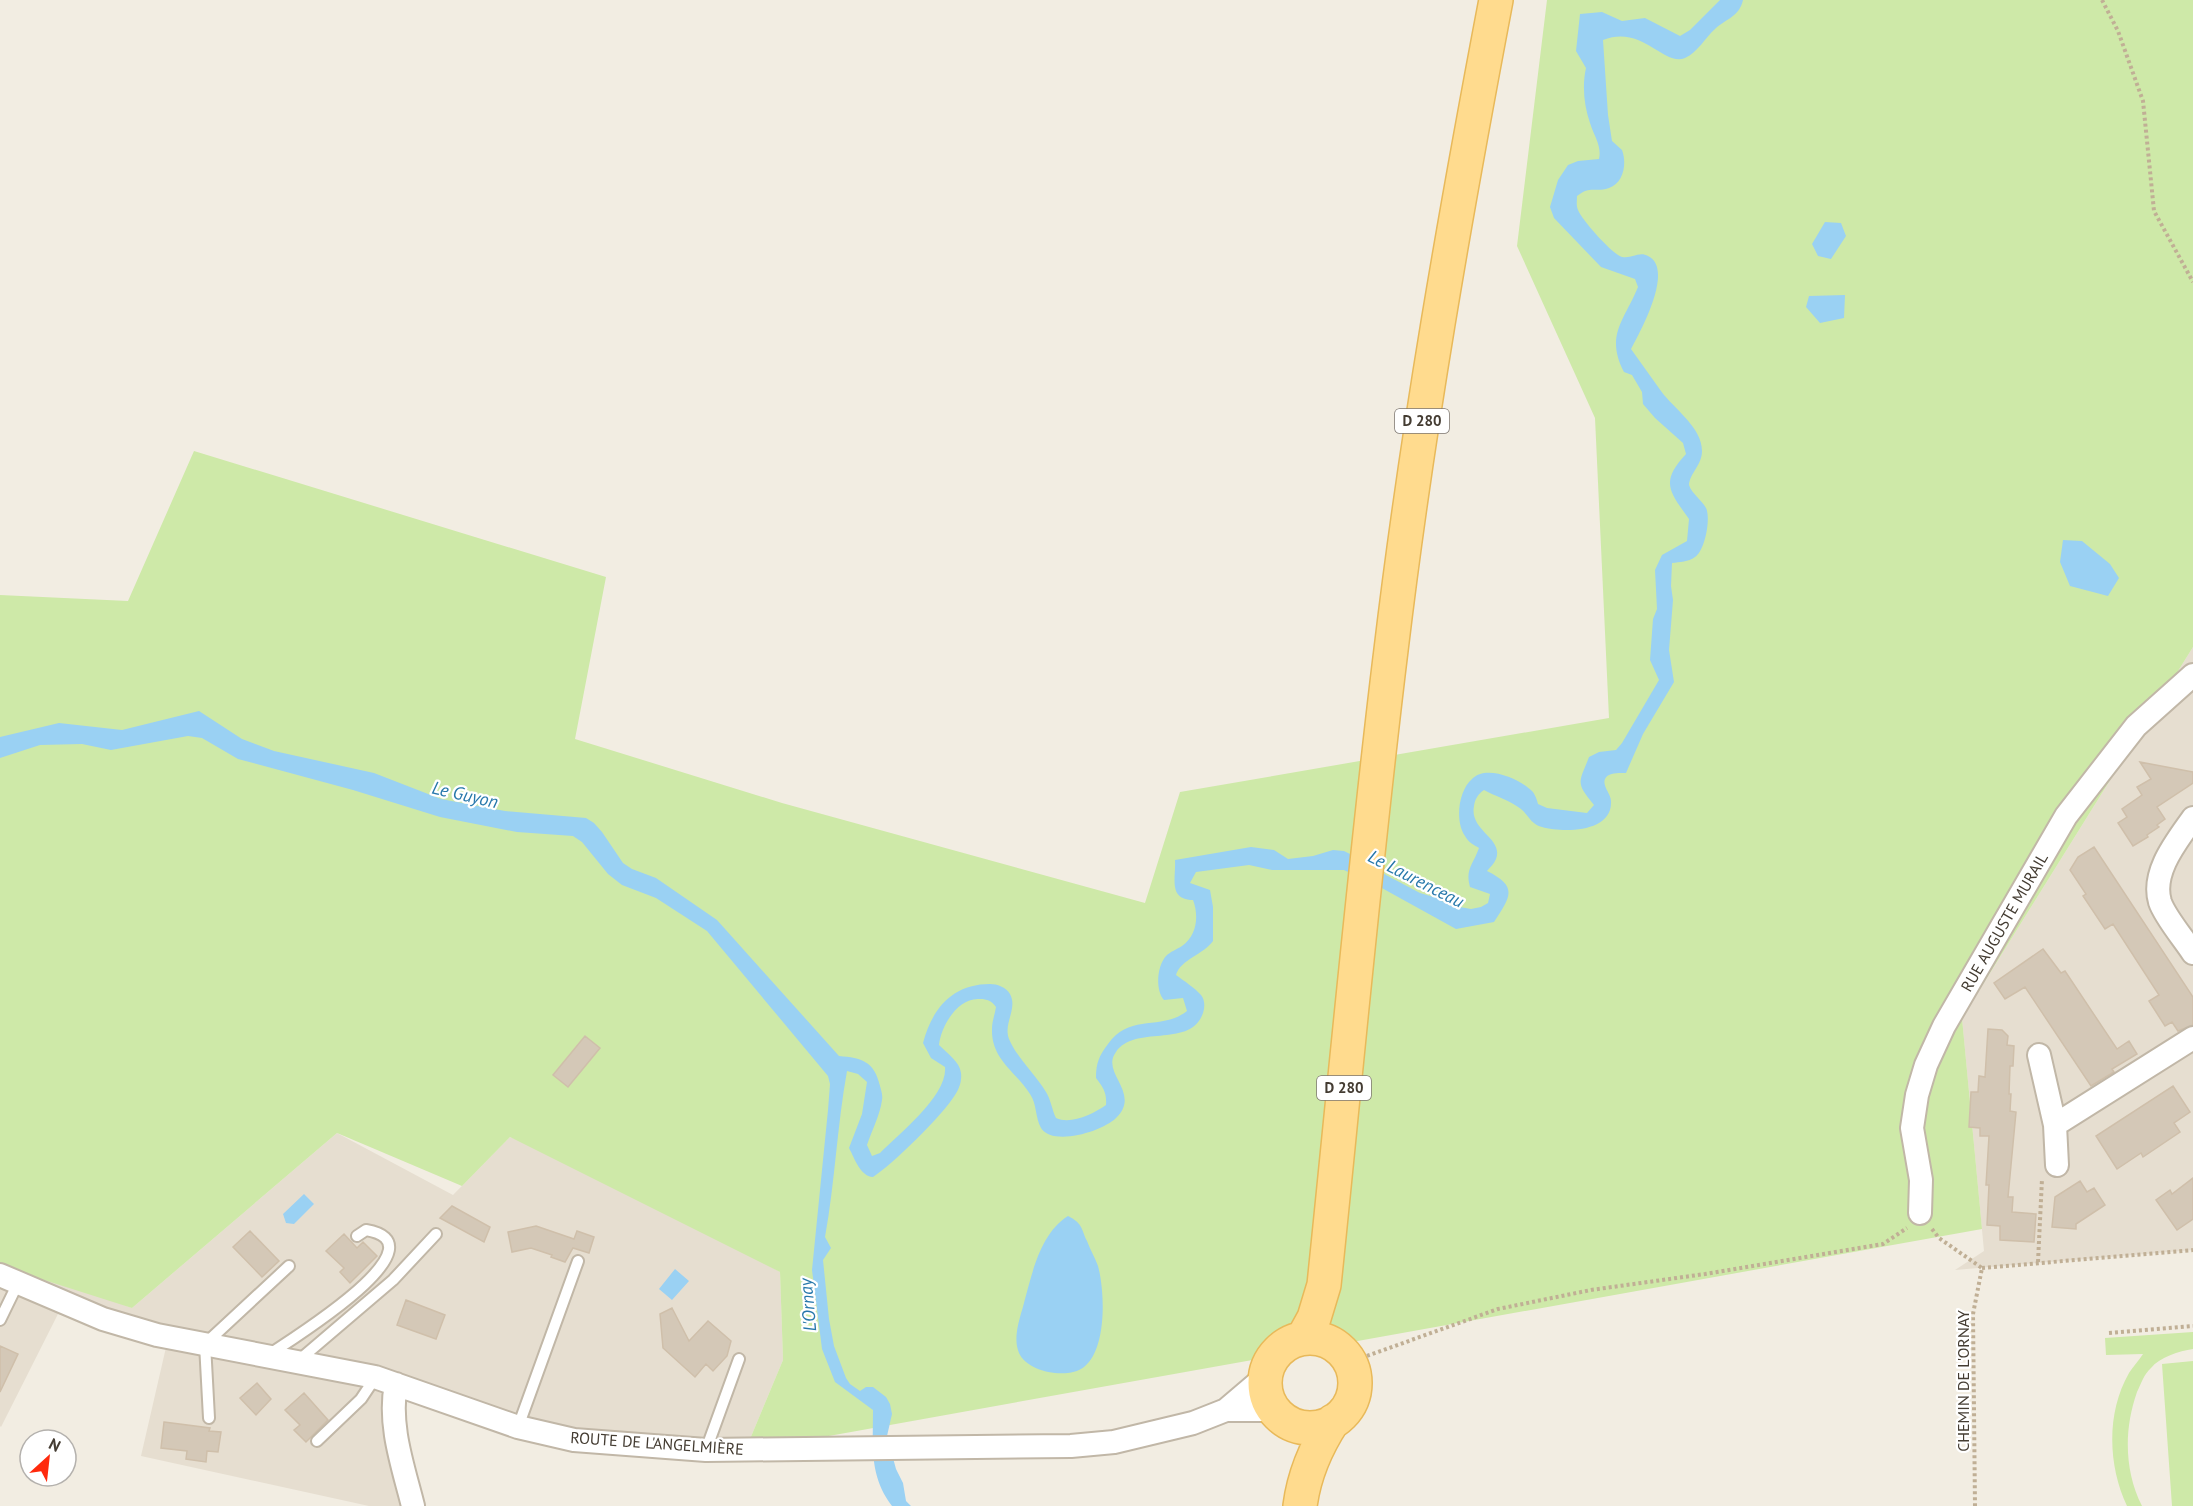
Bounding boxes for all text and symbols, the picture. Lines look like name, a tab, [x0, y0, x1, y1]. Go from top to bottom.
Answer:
road number: D 280	[1395, 409, 1449, 433]
water label: Le Guyon	[430, 776, 500, 813]
water label: Le Laurenceau	[1364, 845, 1468, 913]
street label: RUE AUGUSTE MURAIL	[1956, 849, 2052, 995]
road number: D 280	[1317, 1076, 1371, 1100]
water label: L'Ornay	[794, 1276, 821, 1333]
street label: CHEMIN DE L'ORNAY	[1953, 1310, 1973, 1452]
street label: ROUTE DE L'ANGELMIÈRE	[570, 1427, 744, 1459]
north arrow	[18, 1428, 78, 1488]
text: N	[46, 1433, 64, 1456]

